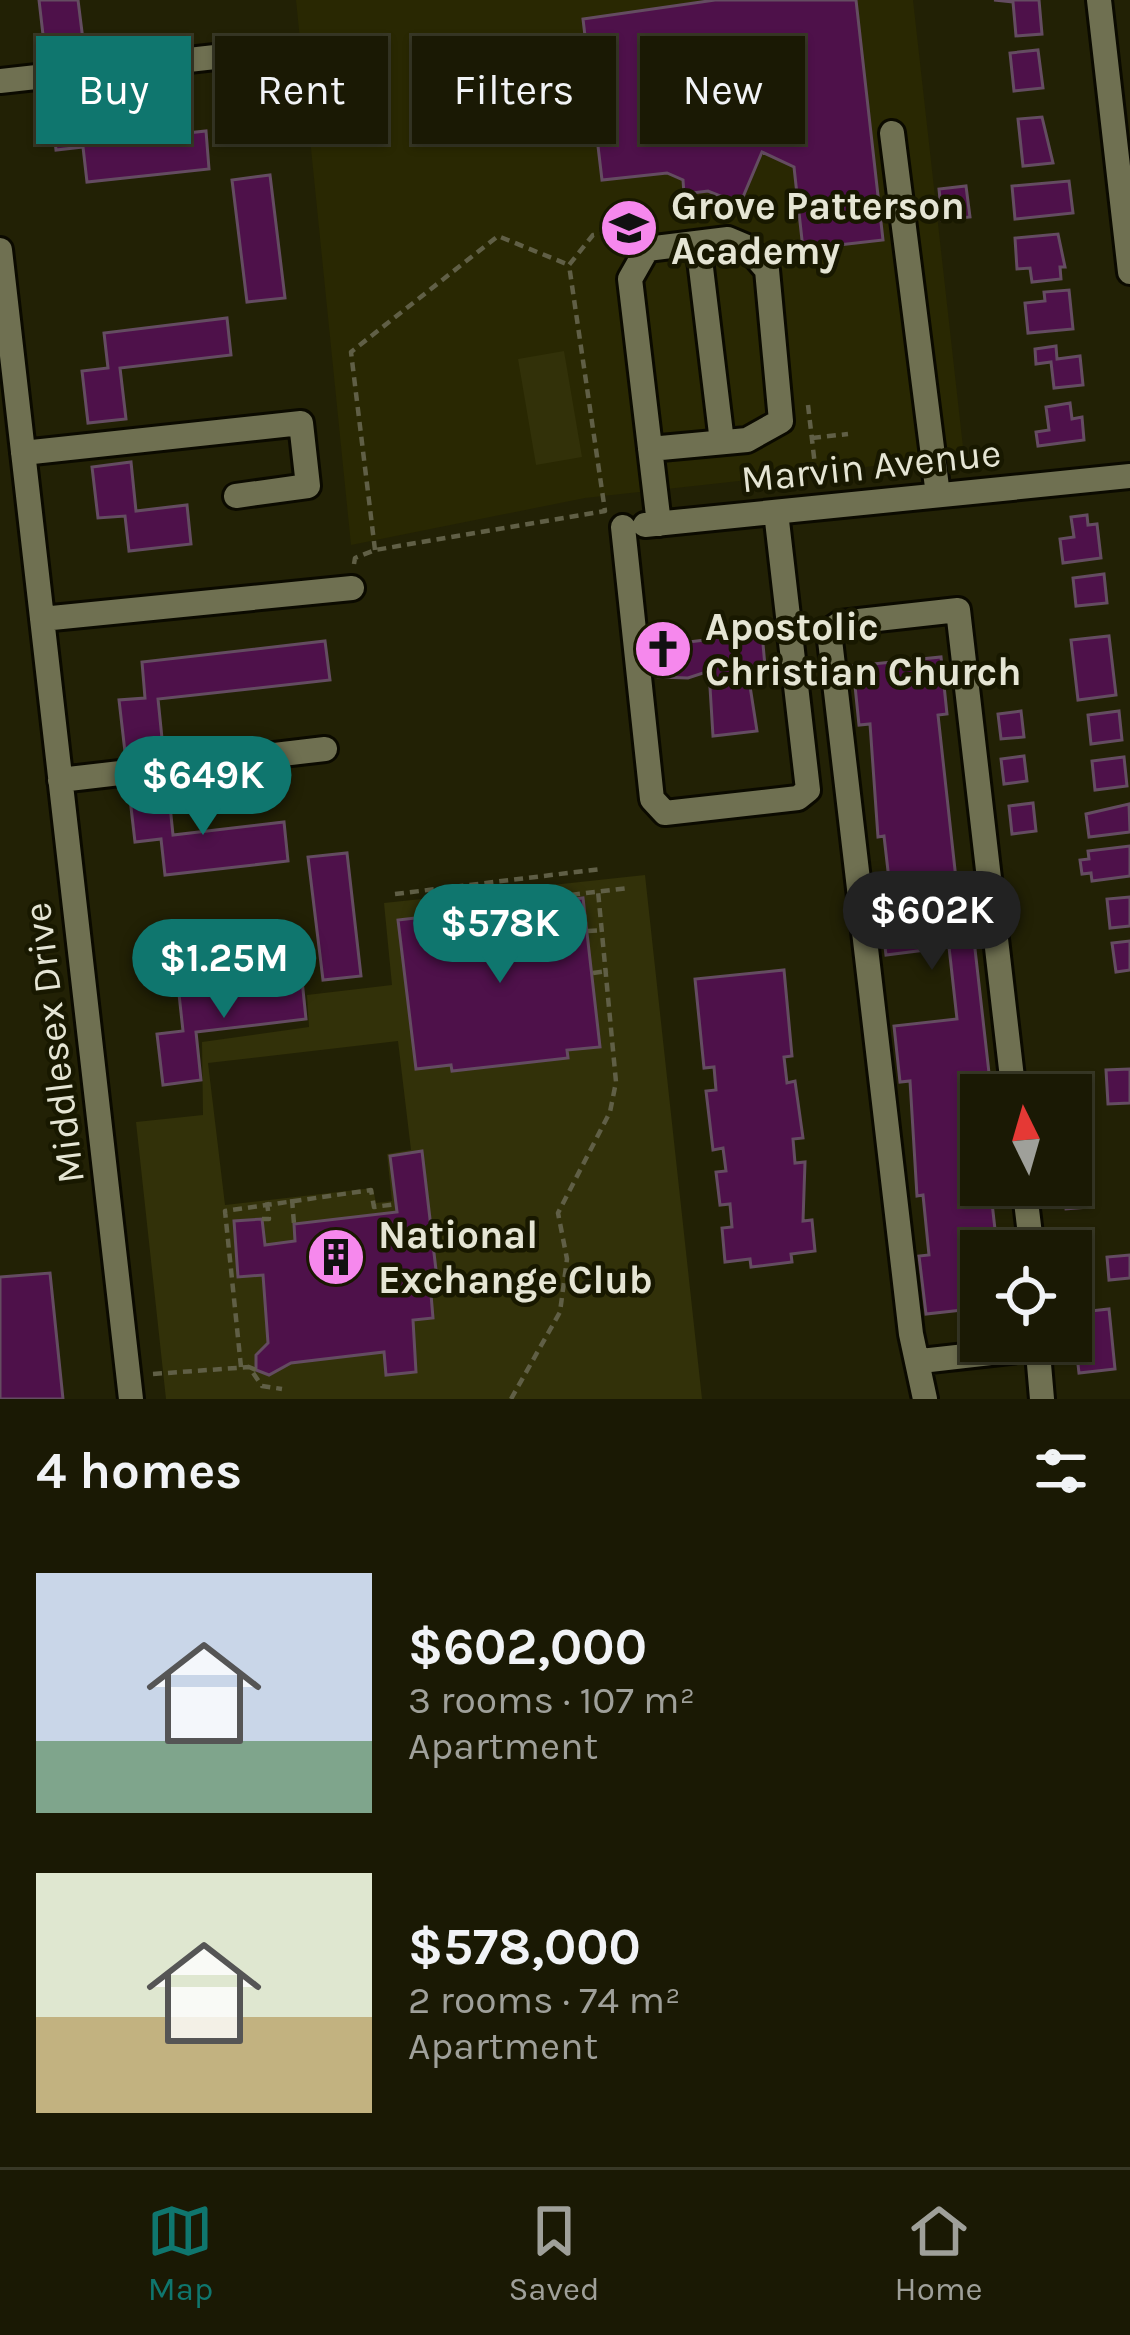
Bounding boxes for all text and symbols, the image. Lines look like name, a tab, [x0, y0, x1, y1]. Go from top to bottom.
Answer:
chip: Buy	[36, 36, 191, 144]
chip: Rent	[215, 36, 388, 144]
chip: Filters	[412, 36, 616, 144]
chip: New	[640, 36, 805, 144]
place label: Grove Patterson Academy	[671, 183, 965, 274]
school or university icon: Grove Patterson Academy	[598, 197, 660, 259]
street label: Marvin Avenue	[739, 429, 1003, 503]
place label: Apostolic Christian Church	[705, 604, 1022, 695]
church icon: Apostolic Christian Church	[632, 618, 694, 680]
pin: $649K	[119, 736, 287, 838]
text: $649K	[141, 752, 265, 798]
pin: $602K	[848, 871, 1016, 973]
pin: $578K	[416, 884, 584, 986]
text: $602K	[870, 887, 994, 933]
street label: Middlesex Drive	[14, 900, 94, 1186]
text: $578K	[440, 900, 560, 946]
pin: $1.25M	[126, 919, 322, 1021]
text: $1.25M	[159, 935, 289, 981]
north arrow	[960, 1074, 1092, 1206]
map controls	[960, 1074, 1092, 1362]
place label: National Exchange Club	[378, 1212, 653, 1303]
building icon: National Exchange Club	[305, 1226, 367, 1288]
button: locate	[960, 1230, 1092, 1362]
icon: filters	[1028, 1438, 1094, 1504]
text: 4 homes	[36, 1441, 242, 1501]
text: $602,000	[408, 1617, 647, 1677]
icon: home	[132, 1621, 276, 1765]
text: 3 rooms · 107 m²	[408, 1677, 695, 1723]
text: Apartment	[408, 1723, 598, 1769]
text: $578,000	[408, 1917, 641, 1977]
icon: home	[132, 1921, 276, 2065]
text: 2 rooms · 74 m²	[408, 1977, 681, 2023]
text: Apartment	[408, 2023, 598, 2069]
tab: Map	[147, 2198, 213, 2308]
tab: Saved	[508, 2198, 600, 2308]
tab: Home	[895, 2198, 983, 2308]

